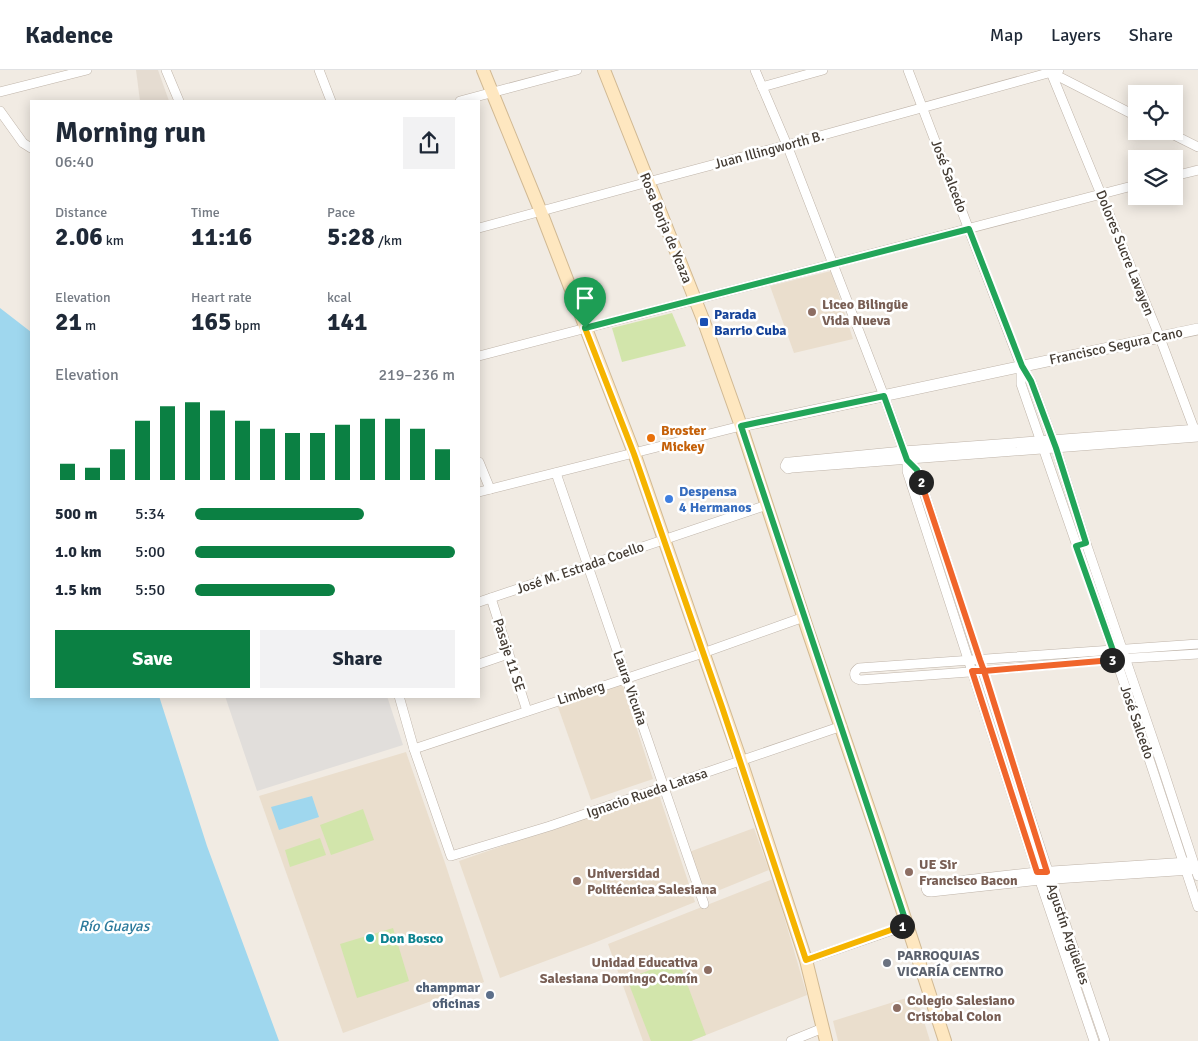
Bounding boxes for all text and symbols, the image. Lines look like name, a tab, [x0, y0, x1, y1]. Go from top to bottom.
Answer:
text: Kadence	[25, 20, 113, 50]
text: Map	[990, 24, 1023, 46]
text: Layers	[1051, 24, 1101, 46]
text: Share	[1129, 24, 1173, 46]
map controls	[1128, 85, 1183, 205]
button: locate	[1128, 85, 1183, 140]
text: Morning run	[55, 116, 206, 150]
button: share	[403, 117, 455, 169]
street label: Juan Illingworth B.	[712, 127, 826, 173]
street label: José Salcedo	[927, 137, 971, 215]
button: layers	[1128, 150, 1183, 205]
text: 06:40	[55, 152, 94, 172]
street label: Rosa Borja de Ycaza	[636, 170, 696, 286]
street label: Dolores Sucre Lavayen	[1092, 188, 1158, 318]
text: Distance	[55, 204, 107, 221]
text: Time	[191, 204, 220, 221]
text: Pace	[327, 204, 355, 221]
text: 2.06	[55, 221, 103, 252]
text: 11:16	[191, 221, 252, 252]
text: 5:28	[327, 221, 375, 252]
text: km	[103, 232, 124, 249]
text: /km	[375, 232, 402, 249]
pin	[564, 277, 606, 328]
icon: arrive	[571, 284, 599, 312]
text: Elevation	[55, 289, 111, 306]
text: Heart rate	[191, 289, 252, 306]
text: kcal	[327, 289, 352, 306]
place label: Liceo Bilingüe Vida Nueva	[822, 296, 908, 329]
text: 21	[55, 306, 82, 337]
text: 165	[191, 306, 232, 337]
text: 141	[327, 306, 368, 337]
place label: Parada Barrio Cuba	[714, 306, 787, 339]
marker: Liceo Bilingüe Vida Nueva	[806, 306, 818, 318]
marker: Parada Barrio Cuba	[698, 316, 710, 328]
text: m	[82, 317, 96, 334]
text: bpm	[232, 317, 261, 334]
street label: Francisco Segura Cano	[1048, 324, 1184, 368]
text: Elevation	[55, 365, 119, 385]
text: 219–236 m	[378, 365, 455, 385]
place label: Broster Mickey	[661, 422, 706, 455]
marker: Broster Mickey	[645, 432, 657, 444]
pin: 2	[908, 470, 934, 494]
text: 2	[918, 474, 925, 491]
place label: Despensa 4 Hermanos	[679, 483, 751, 516]
marker: Despensa 4 Hermanos	[663, 493, 675, 505]
text: 500 m	[55, 504, 97, 524]
text: 5:34	[135, 504, 165, 524]
street label: José M. Estrada Coello	[514, 538, 646, 598]
text: 1.0 km	[55, 542, 102, 562]
text: 5:00	[135, 542, 165, 562]
text: 1.5 km	[55, 580, 102, 600]
text: 5:50	[135, 580, 165, 600]
street label: Pasaje 11 SE	[489, 616, 529, 694]
button: Save	[55, 630, 250, 688]
button: Share	[260, 630, 455, 688]
street label: Laura Vicuña	[609, 648, 651, 728]
pin: 3	[1100, 648, 1124, 672]
text: 3	[1109, 652, 1116, 669]
street label: Limberg	[555, 677, 607, 709]
street label: José Salcedo	[1116, 683, 1158, 761]
street label: Ignacio Rueda Latasa	[584, 764, 710, 822]
place label: UE Sir Francisco Bacon	[919, 856, 1018, 889]
place label: Universidad Politécnica Salesiana	[587, 865, 717, 898]
marker: UE Sir Francisco Bacon	[903, 866, 915, 878]
marker: Universidad Politécnica Salesiana	[571, 875, 583, 887]
street label: Agustín Argüelles	[1043, 881, 1093, 987]
pin: 1	[890, 914, 914, 938]
water label: Río Guayas	[79, 917, 151, 935]
text: 1	[899, 918, 906, 935]
place label: Don Bosco	[380, 930, 443, 947]
marker: Don Bosco	[364, 932, 376, 944]
place label: PARROQUIAS VICARÍA CENTRO	[897, 947, 1004, 980]
place label: Unidad Educativa Salesiana Domingo Comín	[540, 954, 698, 987]
marker: PARROQUIAS VICARÍA CENTRO	[881, 957, 893, 969]
marker: Unidad Educativa Salesiana Domingo Comín	[702, 964, 714, 976]
place label: champmar oficinas	[416, 979, 480, 1012]
marker: champmar oficinas	[484, 989, 496, 1001]
place label: Colegio Salesiano Cristobal Colon	[907, 992, 1015, 1025]
marker: Colegio Salesiano Cristobal Colon	[891, 1002, 903, 1014]

